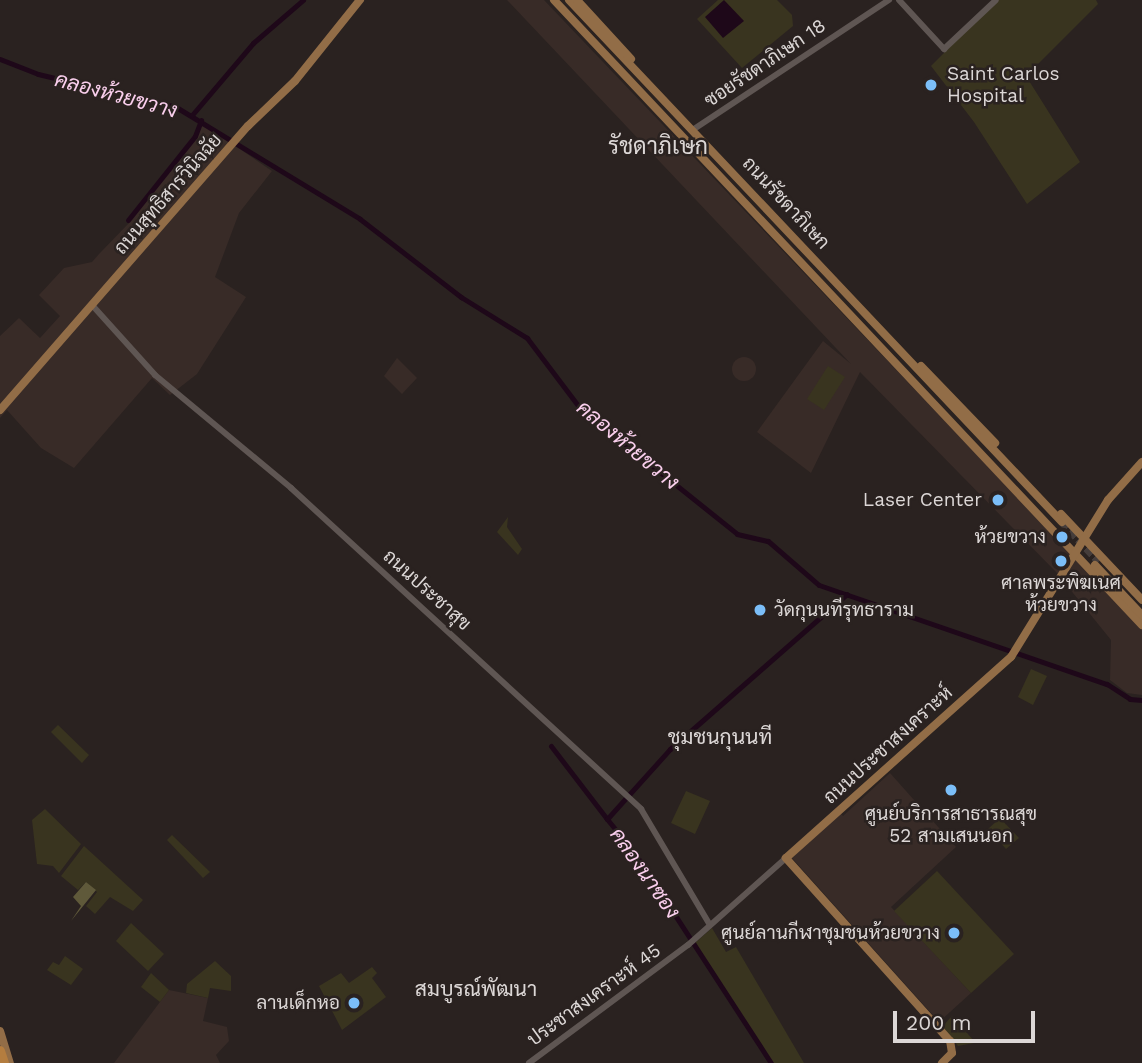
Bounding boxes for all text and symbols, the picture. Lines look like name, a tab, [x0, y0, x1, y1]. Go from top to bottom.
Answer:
street label: ซอยรัชดาภิเษก 18	[700, 14, 830, 112]
place label: Saint Carlos Hospital	[947, 63, 1060, 107]
water label: คลองห้วยขวาง	[52, 67, 180, 123]
marker: Saint Carlos Hospital	[921, 75, 941, 95]
street label: ถนนสุทธิสารวินิจฉัย	[109, 129, 227, 259]
district label: รัชดาภิเษก	[608, 133, 708, 161]
street label: ถนนรัชดาภิเษก	[737, 152, 835, 254]
water label: คลองห้วยขวาง	[572, 395, 684, 495]
place label: Laser Center	[862, 489, 982, 511]
marker: Laser Center	[988, 490, 1008, 510]
place label: ห้วยขวาง	[974, 526, 1046, 548]
marker: ห้วยขวาง	[1052, 527, 1072, 547]
street label: ถนนประชาสุข	[378, 545, 476, 635]
marker: ศาลพระพิฆเนศ ห้วยขวาง	[1053, 553, 1069, 569]
place label: ศาลพระพิฆเนศ ห้วยขวาง	[1001, 572, 1121, 616]
place label: วัดกุนนทีรุทธาราม	[774, 599, 914, 621]
marker: วัดกุนนทีรุทธาราม	[752, 602, 768, 618]
street label: ถนนประชาสงเคราะห์	[819, 681, 957, 809]
district label: ชุมชนกุนนที	[668, 724, 772, 750]
marker: ศูนย์บริการสาธารณสุข 52 สามเสนนอก	[941, 780, 961, 800]
place label: ศูนย์บริการสาธารณสุข 52 สามเสนนอก	[865, 803, 1037, 847]
water label: คลองนาซอง	[605, 823, 685, 923]
place label: ศูนย์ลานกีฬาชุมชนห้วยขวาง	[721, 922, 940, 944]
marker: ศูนย์ลานกีฬาชุมชนห้วยขวาง	[946, 925, 962, 941]
street label: ประชาสงเคราะห์ 45	[523, 939, 665, 1051]
district label: สมบูรณ์พัฒนา	[415, 976, 537, 1002]
place label: ลานเด็กหอ	[256, 992, 340, 1014]
marker: ลานเด็กหอ	[346, 995, 362, 1011]
scale bar	[897, 996, 1039, 1040]
text: 200 m	[906, 1010, 972, 1035]

